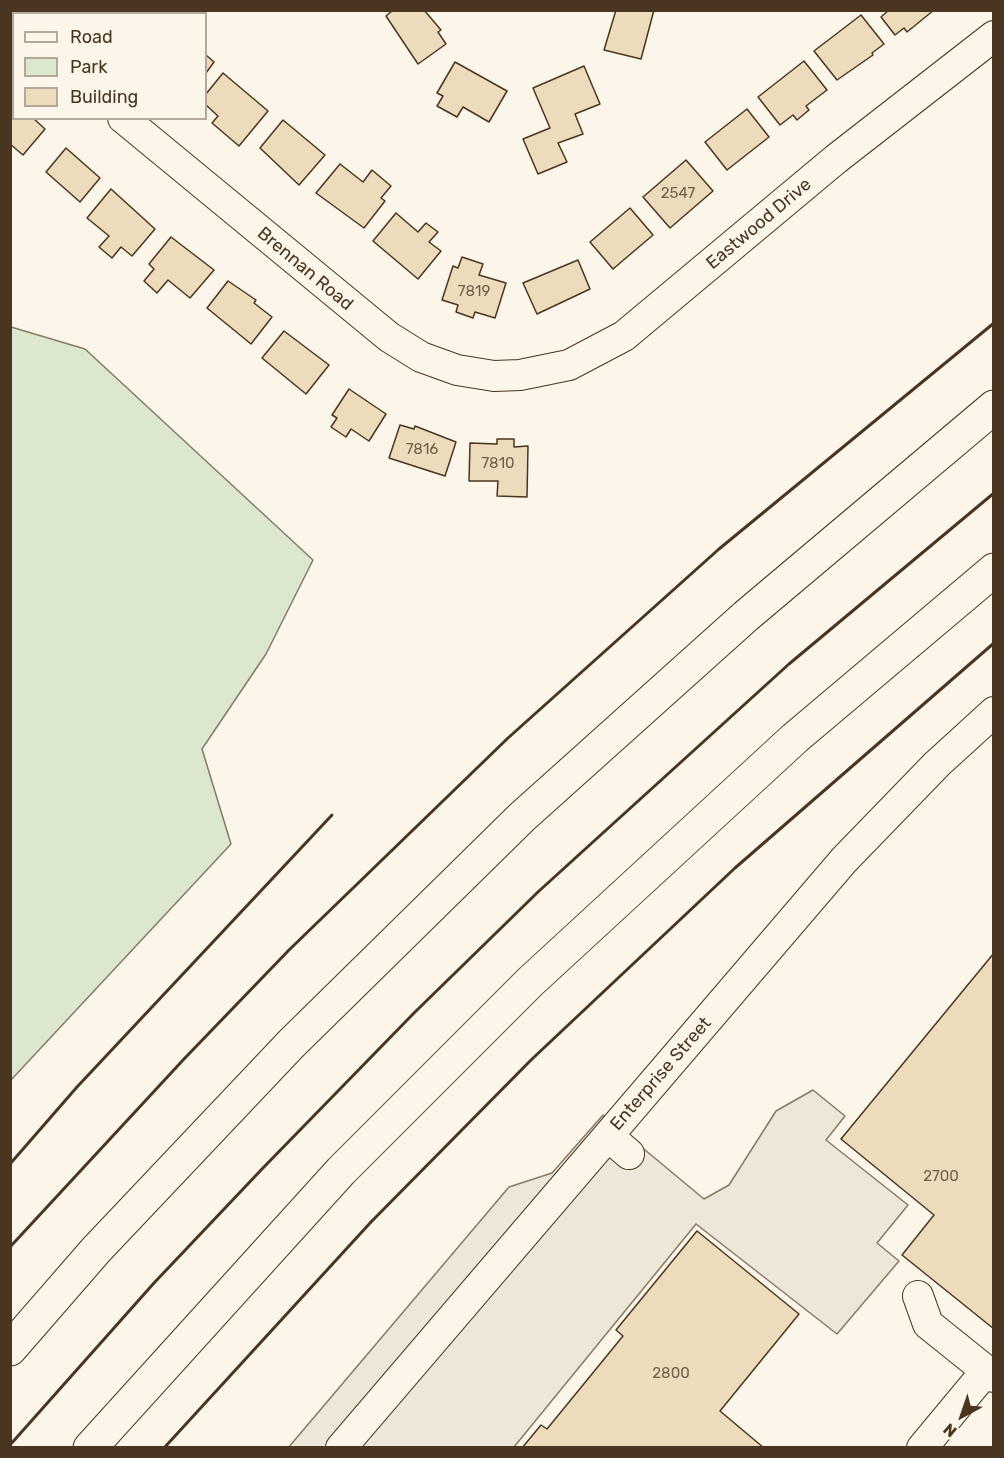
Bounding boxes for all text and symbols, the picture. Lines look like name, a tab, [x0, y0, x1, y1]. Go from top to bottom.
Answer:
legend	[12, 12, 207, 120]
text: Road	[70, 26, 113, 48]
text: Park	[70, 56, 107, 78]
text: Building	[70, 86, 138, 108]
street label: Eastwood Drive	[702, 174, 816, 274]
house number: 2547	[661, 185, 695, 203]
street label: Brennan Road	[253, 223, 357, 315]
house number: 7819	[458, 283, 490, 301]
house number: 7816	[406, 441, 438, 459]
house number: 7810	[481, 455, 515, 473]
street label: Enterprise Street	[606, 1013, 716, 1135]
house number: 2700	[923, 1168, 959, 1186]
house number: 2800	[652, 1365, 690, 1383]
north arrow	[932, 1386, 992, 1446]
text: N	[940, 1419, 961, 1441]

